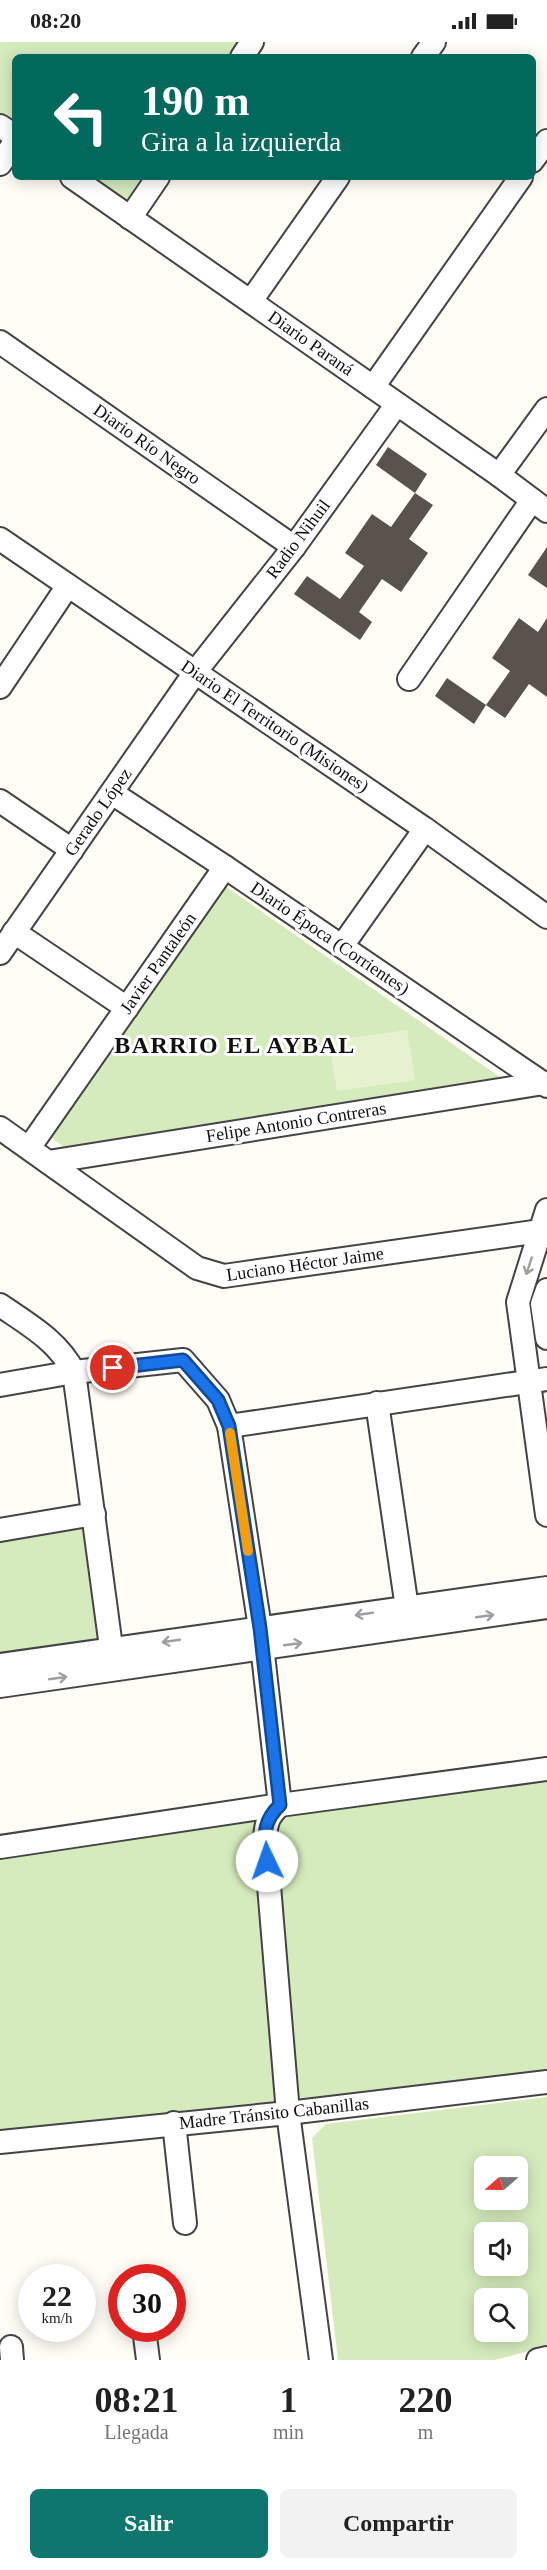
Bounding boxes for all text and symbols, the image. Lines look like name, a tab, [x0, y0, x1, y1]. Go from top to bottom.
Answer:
text: 08:20	[30, 8, 81, 33]
icon: left	[42, 78, 120, 156]
text: 190 m	[141, 78, 250, 124]
text: Gira a la izquierda	[141, 127, 341, 157]
street label: Diario Paraná	[265, 306, 357, 380]
street label: Diario Río Negro	[90, 400, 204, 488]
street label: Radio Nihuil	[262, 496, 334, 582]
street label: Diario El Territorio (Misiones)	[177, 656, 373, 797]
street label: Gerado López	[60, 764, 136, 860]
street label: Diario Época (Corrientes)	[246, 877, 414, 999]
street label: Javier Pantaleón	[116, 909, 200, 1017]
district label: BARRIO EL AYBAL	[114, 1032, 356, 1058]
street label: Felipe Antonio Contreras	[205, 1098, 387, 1146]
street label: Luciano Héctor Jaime	[225, 1243, 385, 1285]
one-way arrow	[523, 1256, 534, 1275]
pin	[87, 1342, 138, 1393]
icon: arrive	[96, 1351, 129, 1384]
one-way arrow	[355, 1608, 375, 1619]
one-way arrow	[475, 1610, 495, 1621]
one-way arrow	[162, 1635, 182, 1646]
one-way arrow	[282, 1639, 302, 1650]
one-way arrow	[48, 1672, 67, 1683]
position arrow	[235, 1829, 299, 1893]
street label: Madre Tránsito Cabanillas	[178, 2093, 370, 2133]
north arrow	[474, 2156, 528, 2210]
map controls	[474, 2156, 528, 2342]
button: sound	[474, 2222, 528, 2276]
speed limit sign: 30	[108, 2264, 186, 2342]
text: 22	[42, 2279, 72, 2312]
button: search	[474, 2288, 528, 2342]
text: km/h	[42, 2310, 72, 2326]
text: 08:21	[94, 2380, 178, 2420]
text: 1	[280, 2380, 298, 2420]
text: 220	[399, 2380, 453, 2420]
text: Llegada	[104, 2421, 169, 2443]
text: min	[273, 2421, 304, 2443]
text: m	[418, 2421, 433, 2443]
button: Salir	[30, 2489, 268, 2558]
button: Compartir	[280, 2489, 517, 2558]

